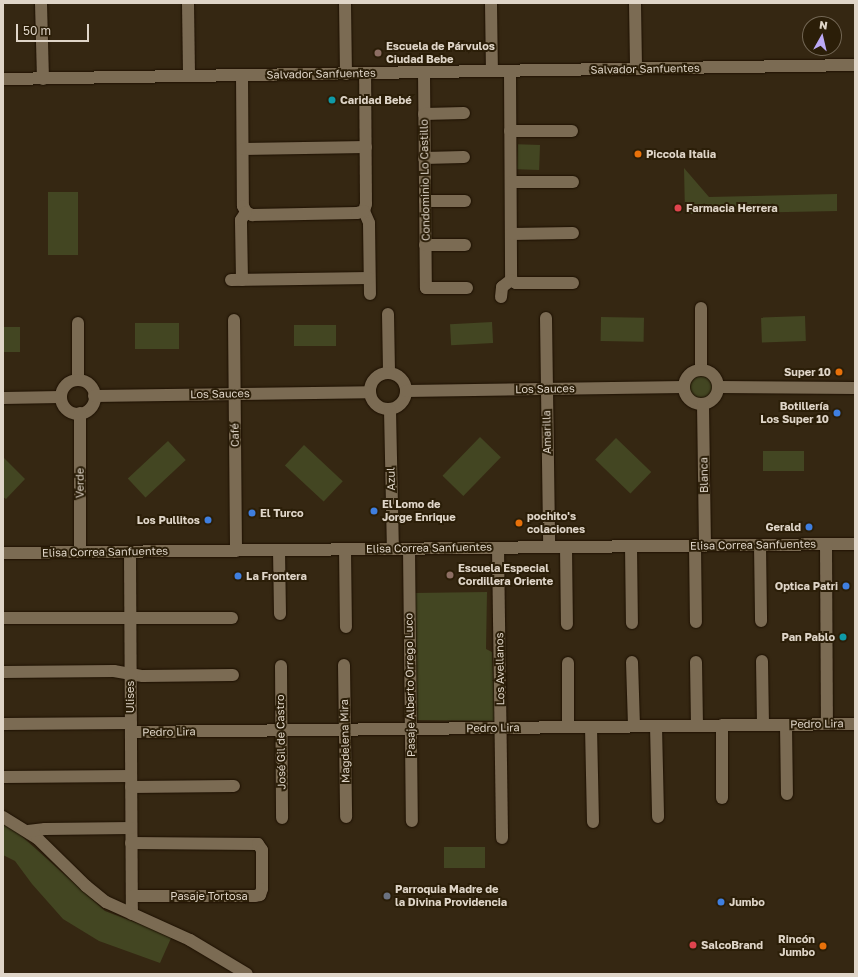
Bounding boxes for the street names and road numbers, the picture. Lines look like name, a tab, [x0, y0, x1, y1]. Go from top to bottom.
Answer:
street label: Salvador Sanfuentes	[590, 61, 700, 77]
street label: Salvador Sanfuentes	[266, 66, 376, 82]
street label: Condominio Lo Castillo	[417, 119, 433, 241]
street label: Los Sauces	[515, 382, 575, 396]
street label: Los Sauces	[190, 387, 250, 401]
street label: Amarilla	[540, 410, 554, 454]
street label: Café	[228, 423, 242, 447]
street label: Blanca	[697, 457, 711, 493]
street label: Azul	[384, 467, 398, 491]
street label: Verde	[73, 468, 87, 498]
street label: Elisa Correa Sanfuentes	[690, 537, 816, 553]
street label: Elisa Correa Sanfuentes	[366, 540, 492, 556]
street label: Elisa Correa Sanfuentes	[42, 544, 168, 560]
street label: Pasaje Alberto Orrego Luco	[402, 613, 418, 757]
street label: Los Avellanos	[493, 632, 507, 706]
street label: Ulises	[123, 681, 137, 713]
street label: José Gil de Castro	[274, 694, 288, 790]
street label: Magdelena Mira	[338, 699, 352, 783]
street label: Pedro Lira	[790, 717, 844, 731]
street label: Pedro Lira	[466, 721, 520, 735]
street label: Pedro Lira	[142, 725, 196, 739]
street label: Pasaje Tortosa	[170, 889, 248, 903]

